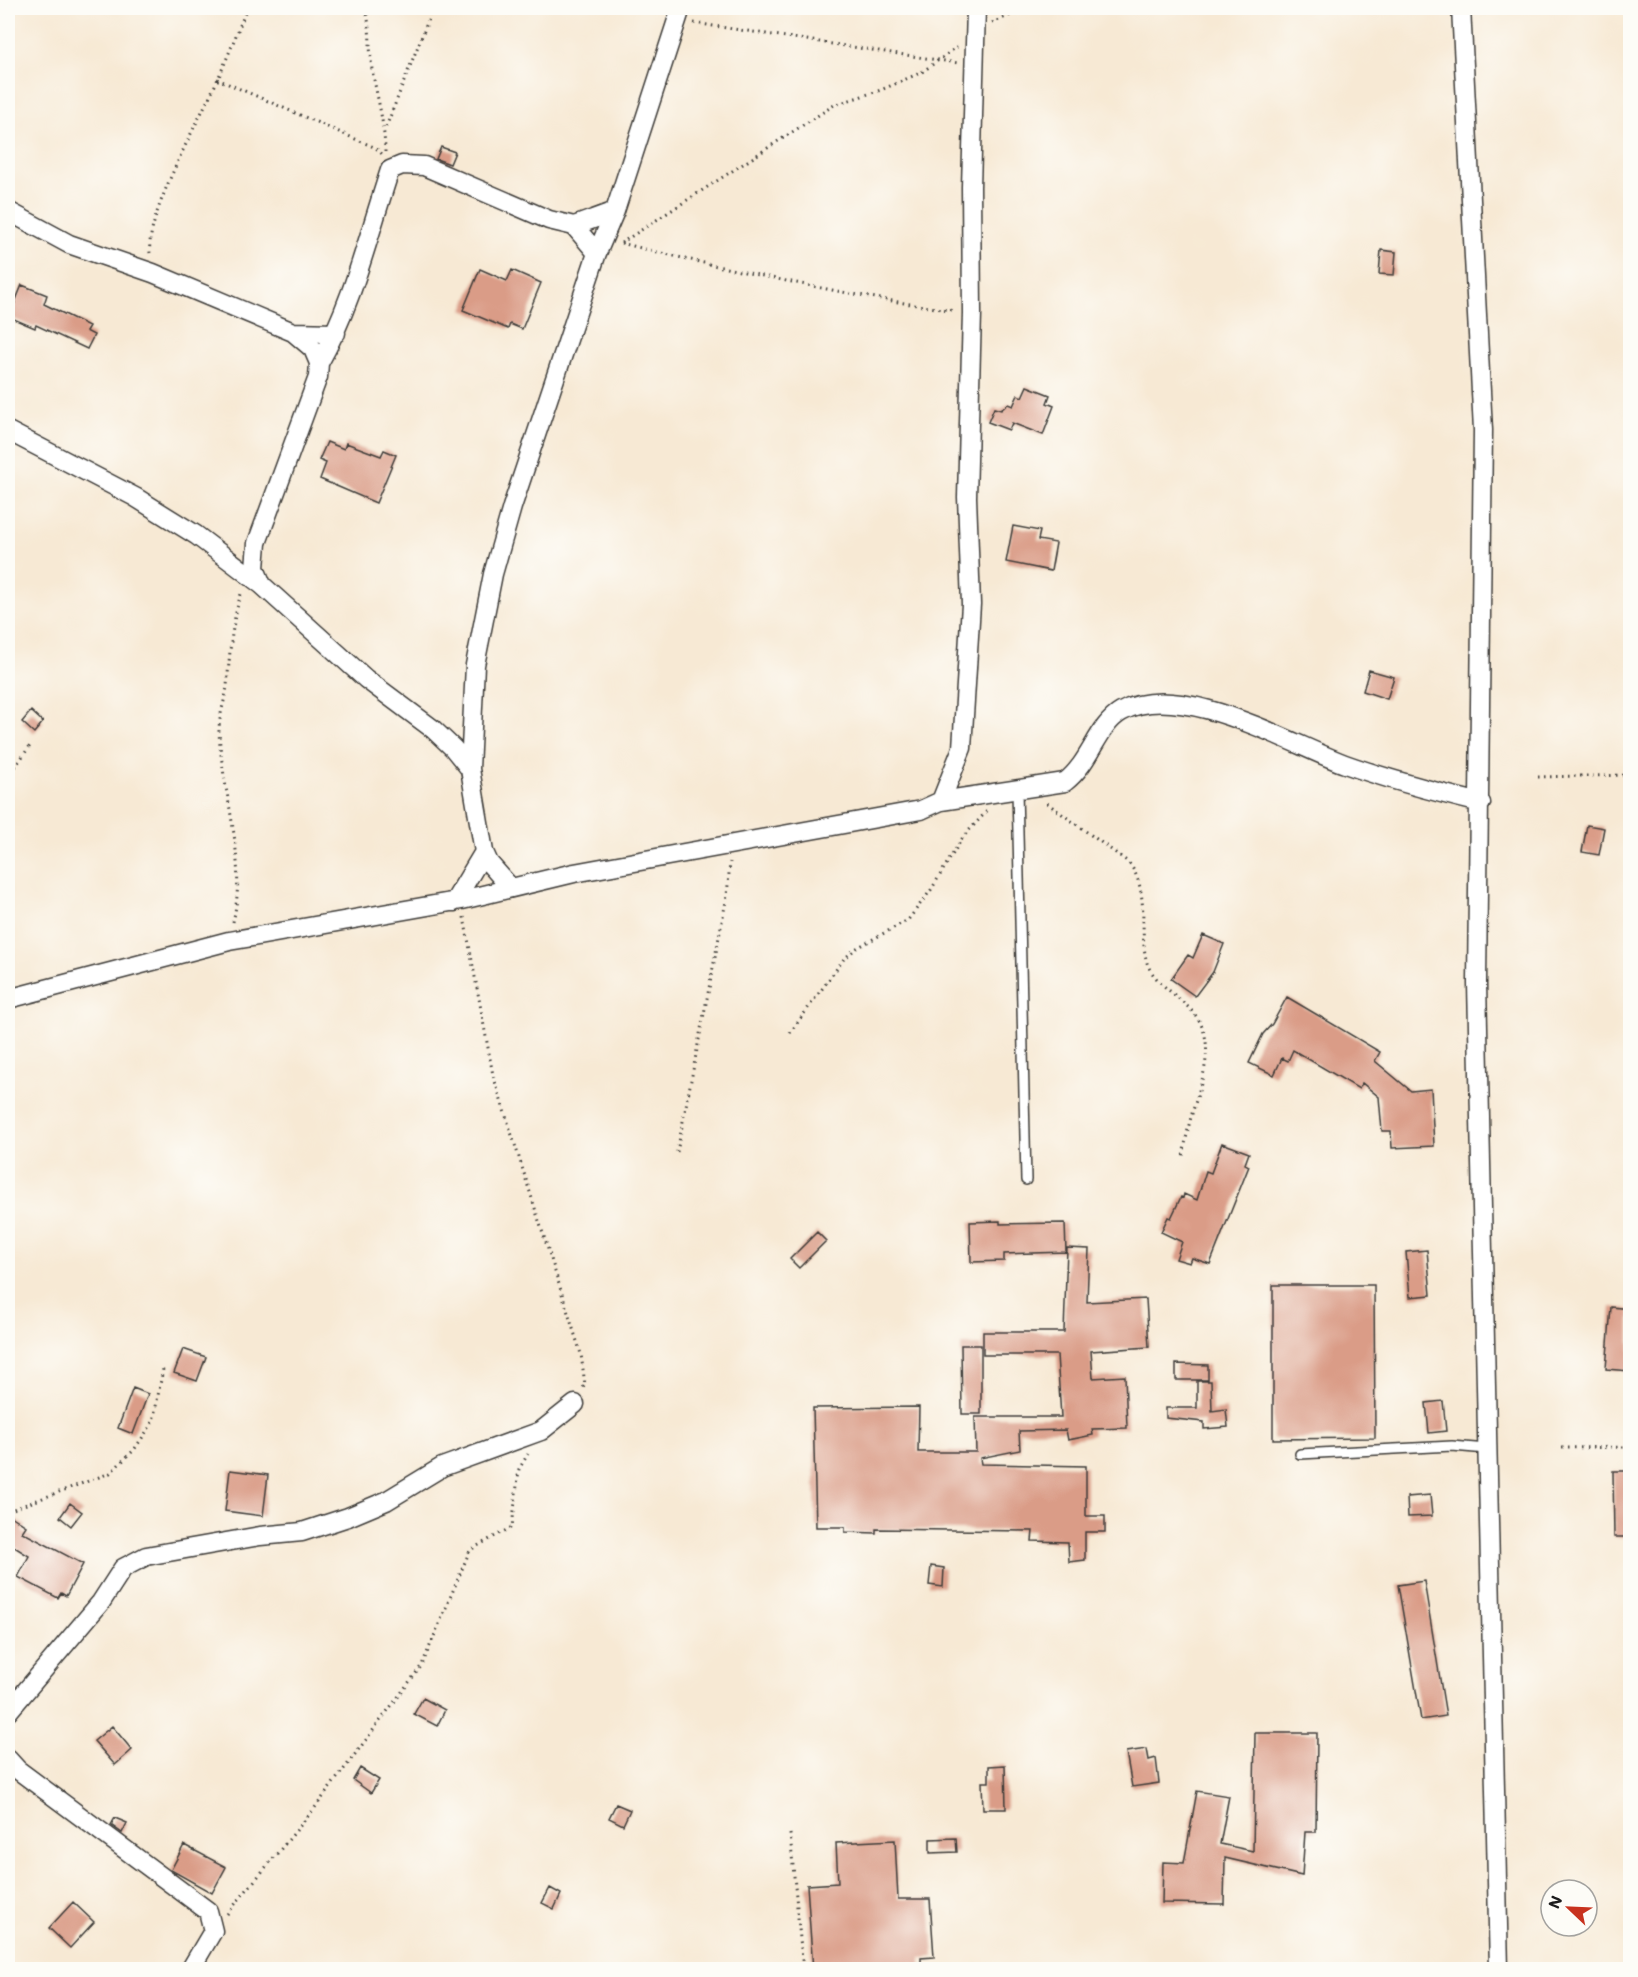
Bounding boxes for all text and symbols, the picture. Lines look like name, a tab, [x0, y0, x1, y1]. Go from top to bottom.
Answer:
north arrow	[1539, 1878, 1599, 1938]
text: N	[1543, 1892, 1567, 1912]

